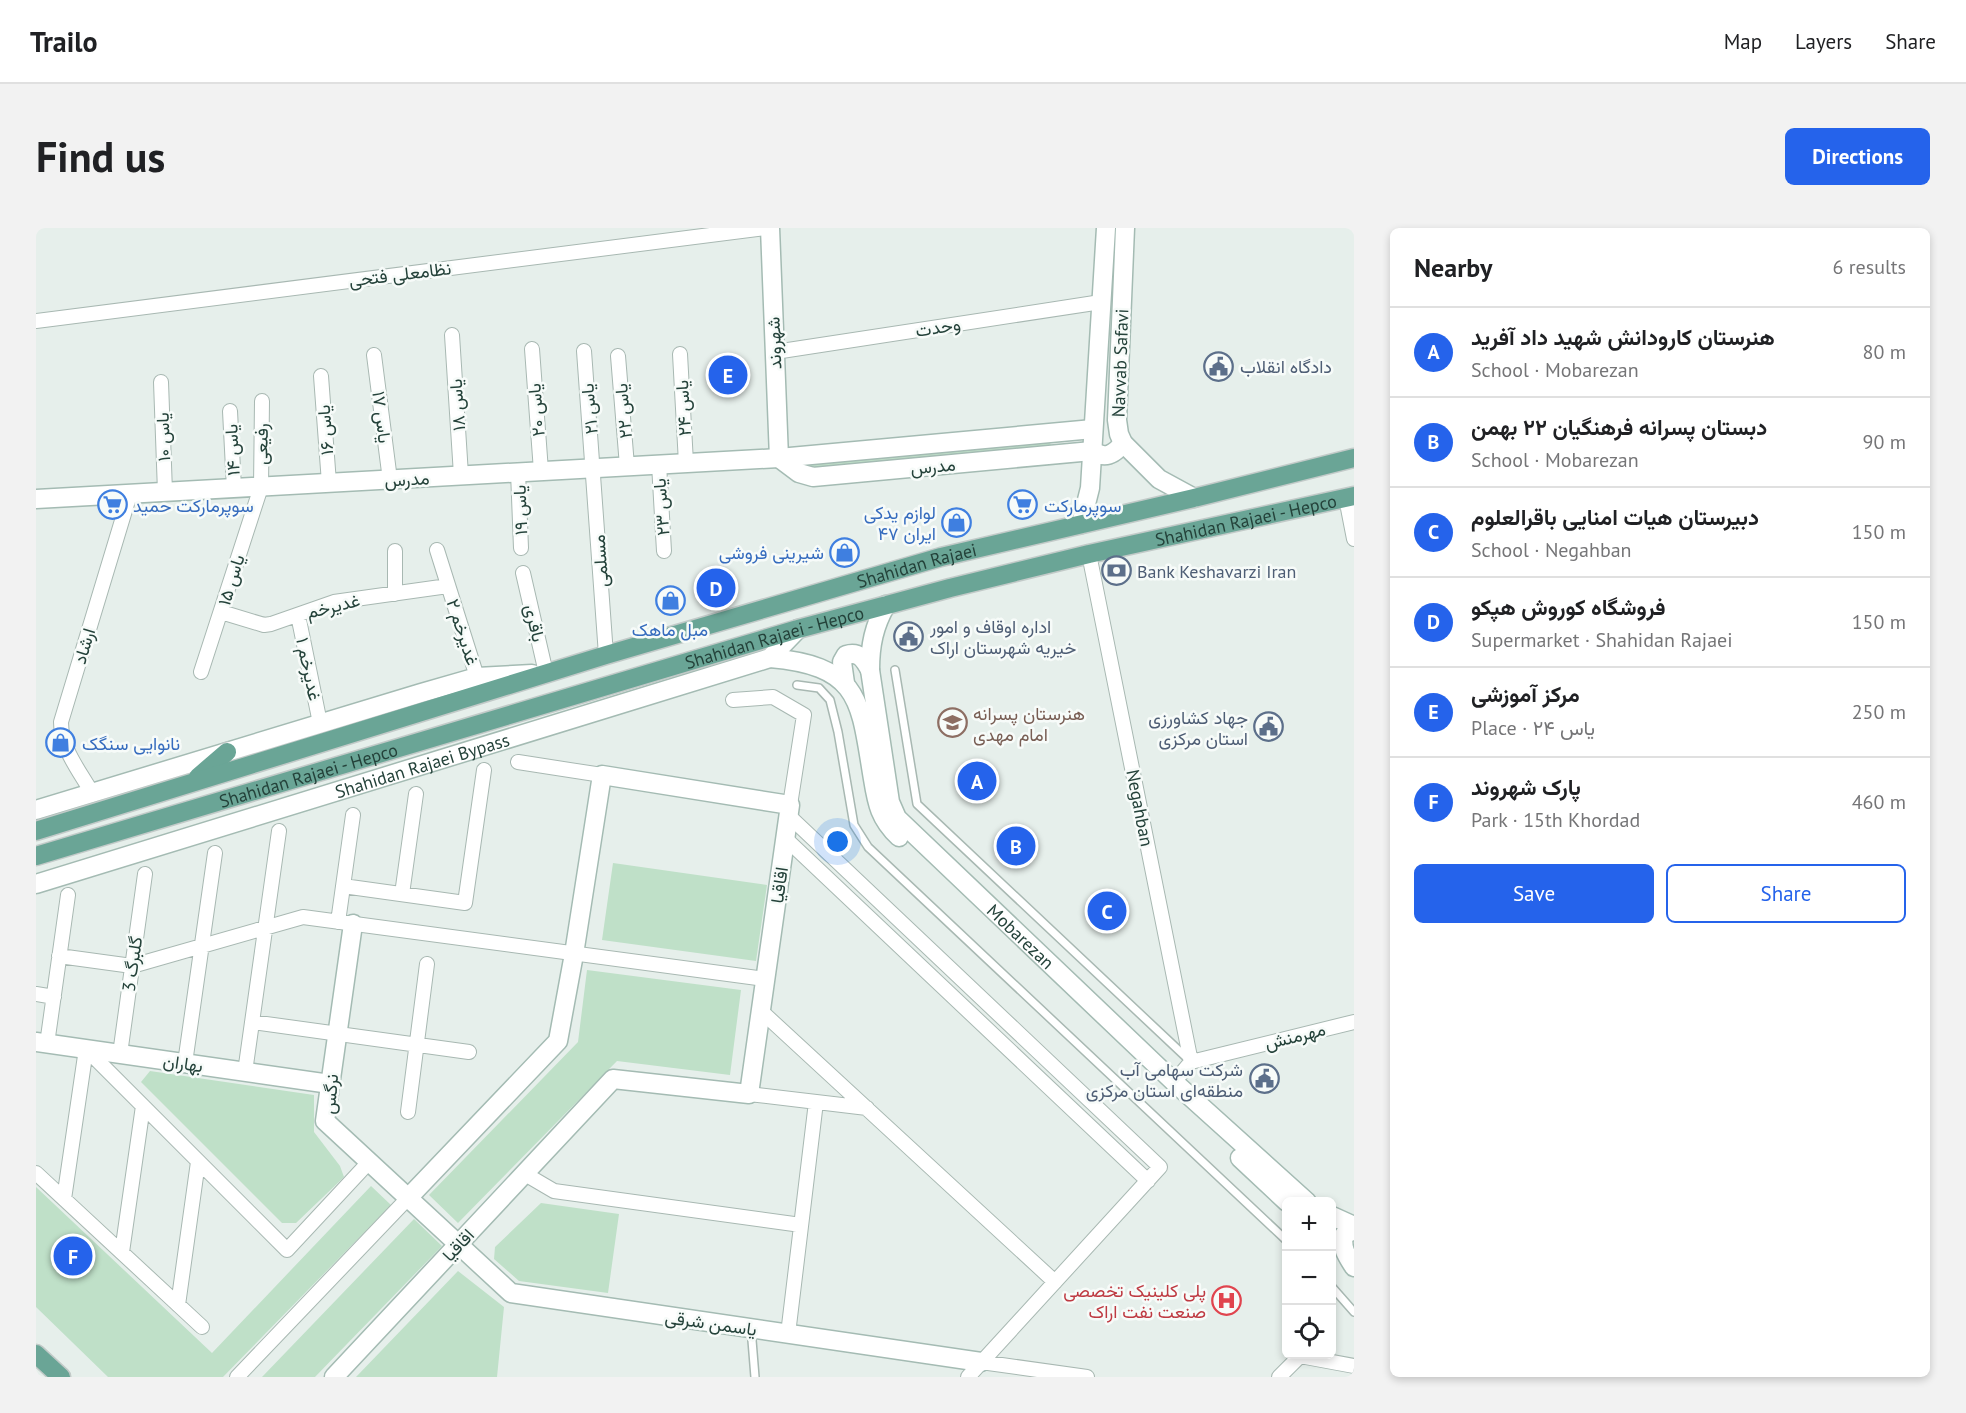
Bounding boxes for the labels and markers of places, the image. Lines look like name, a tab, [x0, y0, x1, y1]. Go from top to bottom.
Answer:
public building icon: دادگاه انقلاب	[1203, 350, 1235, 382]
pin: E	[708, 352, 748, 398]
place label: دادگاه انقلاب	[1240, 355, 1332, 378]
supermarket icon: سوپرمارکت حمید	[96, 489, 128, 521]
supermarket icon: سوپرمارکت	[1007, 489, 1039, 521]
place label: سوپرمارکت حمید	[133, 494, 254, 518]
place label: سوپرمارکت	[1044, 494, 1121, 518]
place label: لوازم یدکی ایران ۴۷	[864, 501, 936, 545]
shop icon: لوازم یدکی ایران ۴۷	[941, 506, 973, 538]
shop icon: شیرینی فروشی	[829, 536, 861, 568]
place label: شیرینی فروشی	[719, 541, 824, 564]
bank icon: Bank Keshavarzi Iran	[1100, 555, 1132, 587]
place label: Bank Keshavarzi Iran	[1137, 560, 1296, 583]
pin: D	[696, 566, 736, 610]
shop icon: مبل ماهک	[654, 584, 686, 616]
place label: اداره اوقاف و امور خیریه شهرستان اراک	[929, 615, 1076, 659]
place label: مبل ماهک	[632, 618, 708, 641]
public building icon: اداره اوقاف و امور خیریه شهرستان اراک	[893, 620, 925, 652]
place label: هنرستان پسرانه امام مهدی	[973, 702, 1085, 747]
place label: جهاد کشاورزی استان مرکزی	[1148, 706, 1248, 750]
school or university icon: هنرستان پسرانه امام مهدی	[936, 707, 968, 739]
public building icon: جهاد کشاورزی استان مرکزی	[1253, 711, 1285, 743]
shop icon: نانوایی سنگک	[45, 727, 77, 759]
place label: نانوایی سنگک	[82, 732, 180, 755]
pin: A	[958, 758, 996, 804]
pin: B	[996, 824, 1036, 868]
pin: C	[1088, 888, 1126, 934]
place label: شرکت سهامی آب منطقه‌ای استان مرکزی	[1086, 1058, 1243, 1102]
public building icon: شرکت سهامی آب منطقه‌ای استان مرکزی	[1248, 1063, 1280, 1095]
pin: F	[54, 1234, 93, 1278]
place label: پلی کلینیک تخصصی صنعت نفت اراک	[1063, 1279, 1206, 1323]
hospital icon: پلی کلینیک تخصصی صنعت نفت اراک	[1211, 1284, 1243, 1316]

